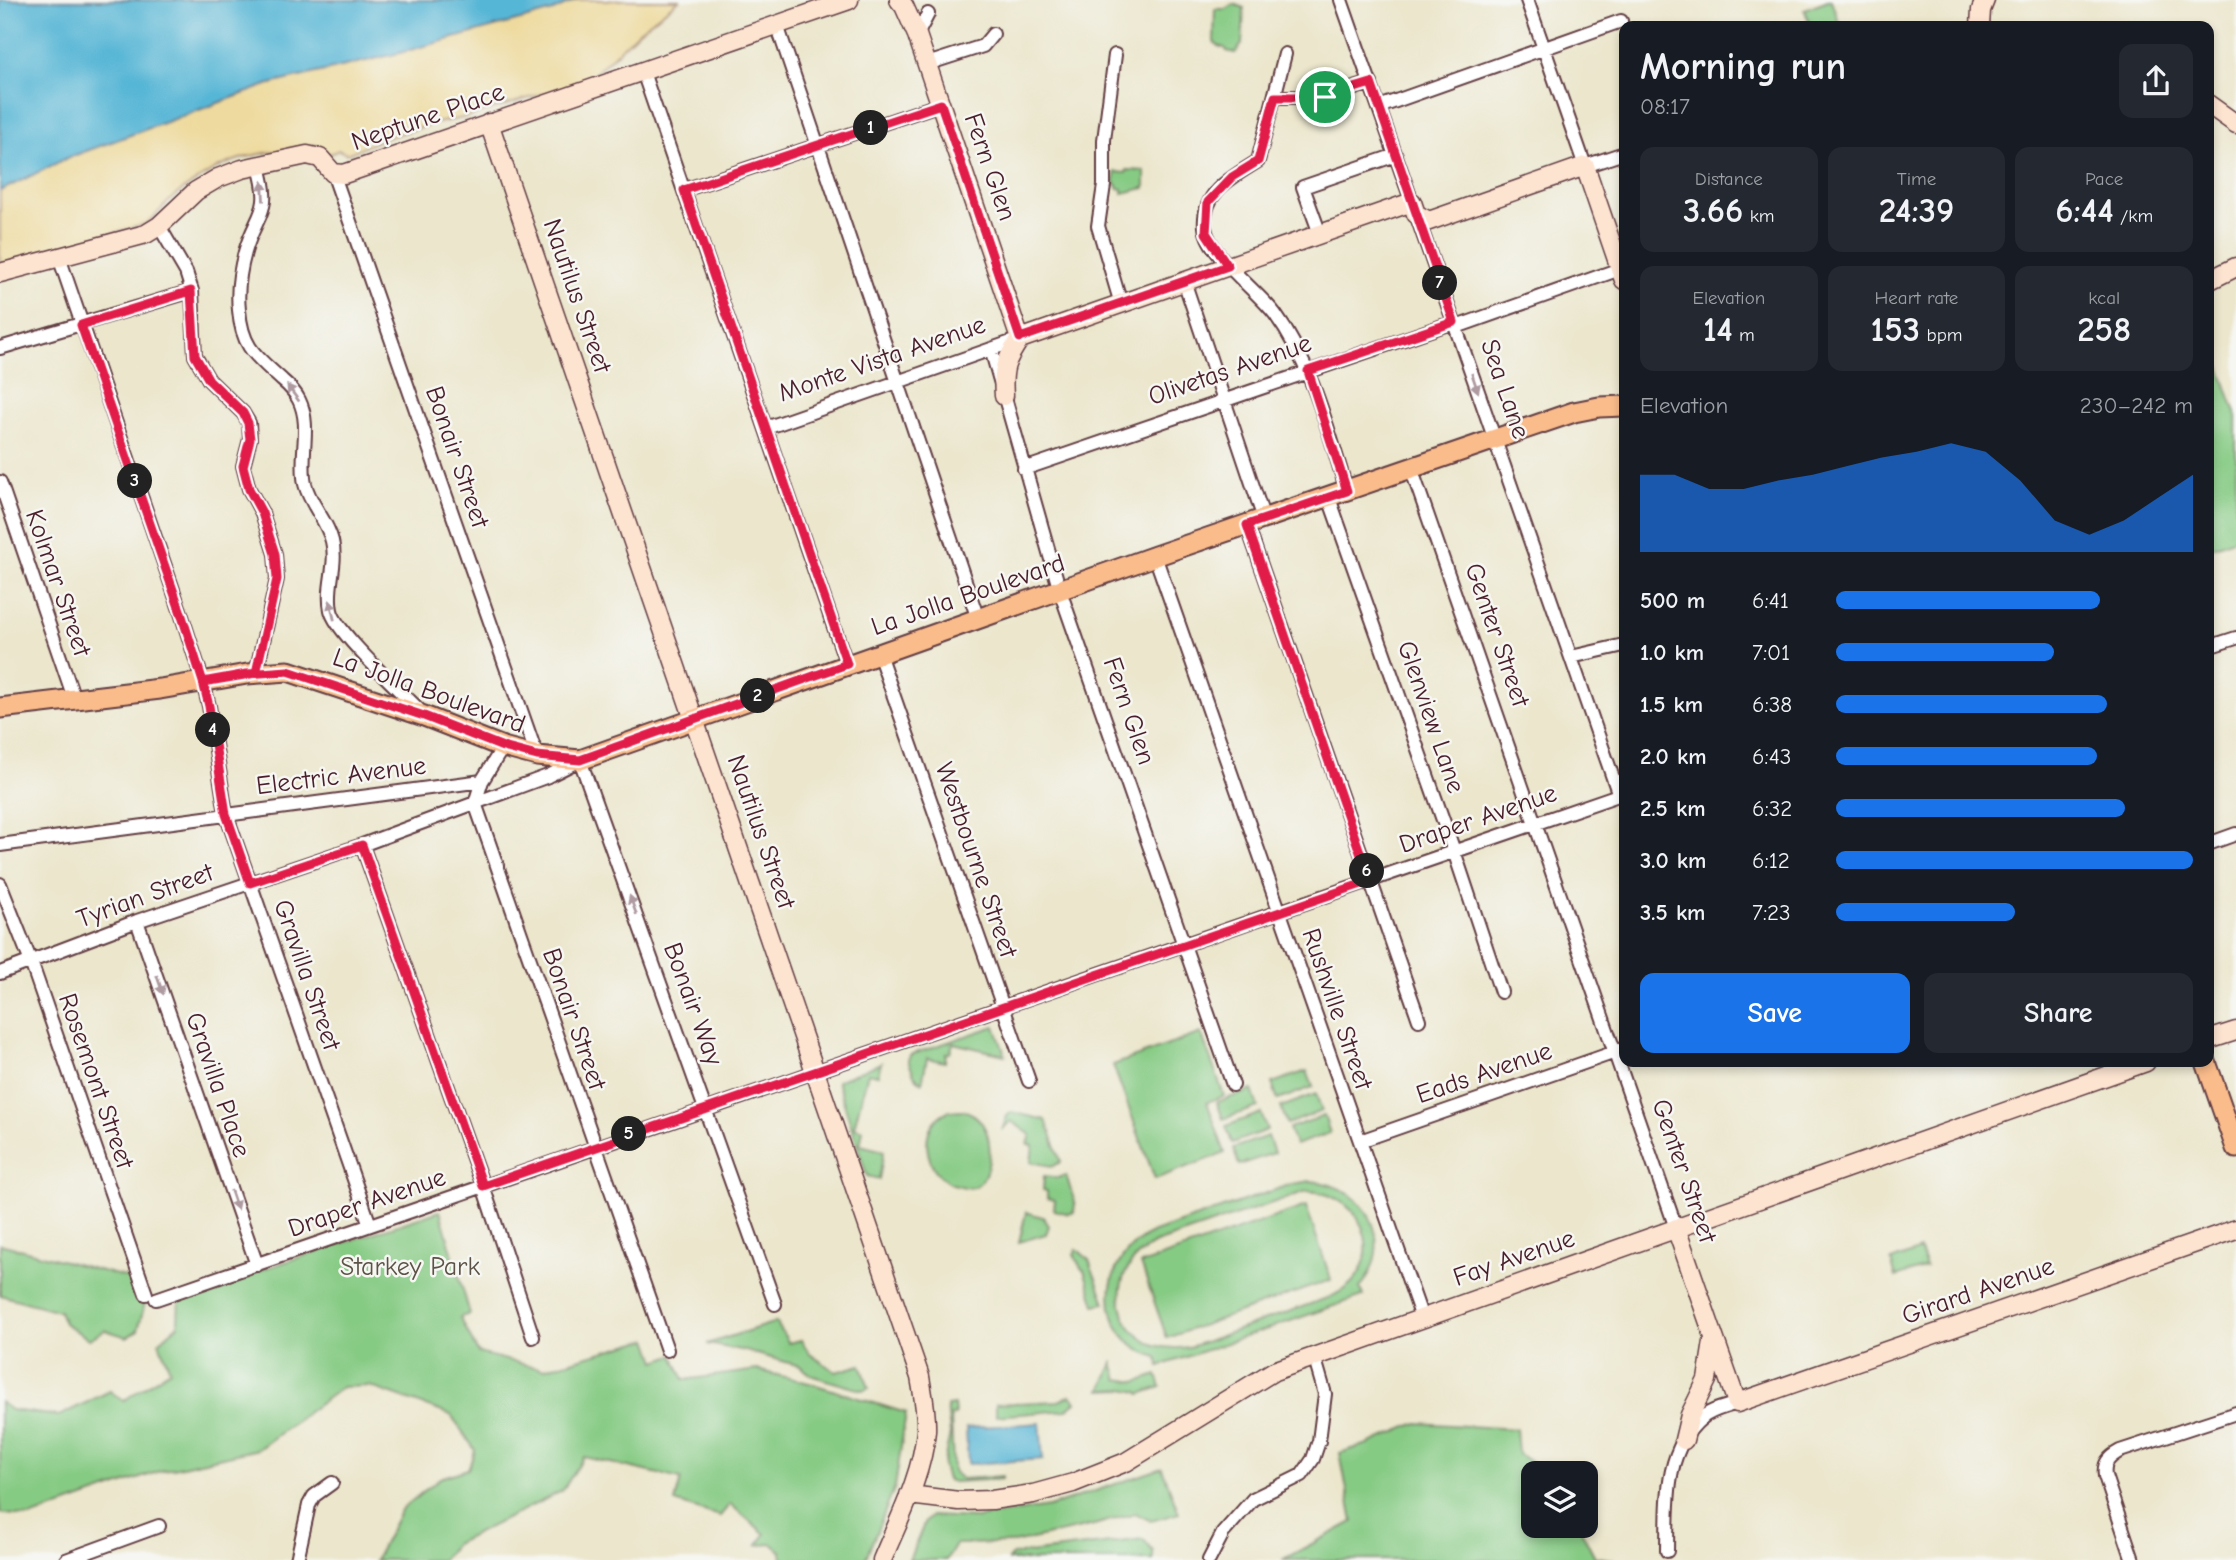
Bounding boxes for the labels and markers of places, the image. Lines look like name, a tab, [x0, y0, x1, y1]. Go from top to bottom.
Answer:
pin	[1295, 67, 1355, 127]
pin: 1	[854, 110, 888, 146]
pin: 7	[1422, 266, 1458, 300]
pin: 3	[118, 463, 152, 498]
pin: 2	[740, 678, 776, 714]
pin: 4	[196, 712, 230, 748]
pin: 6	[1350, 854, 1384, 888]
pin: 5	[612, 1116, 646, 1152]

